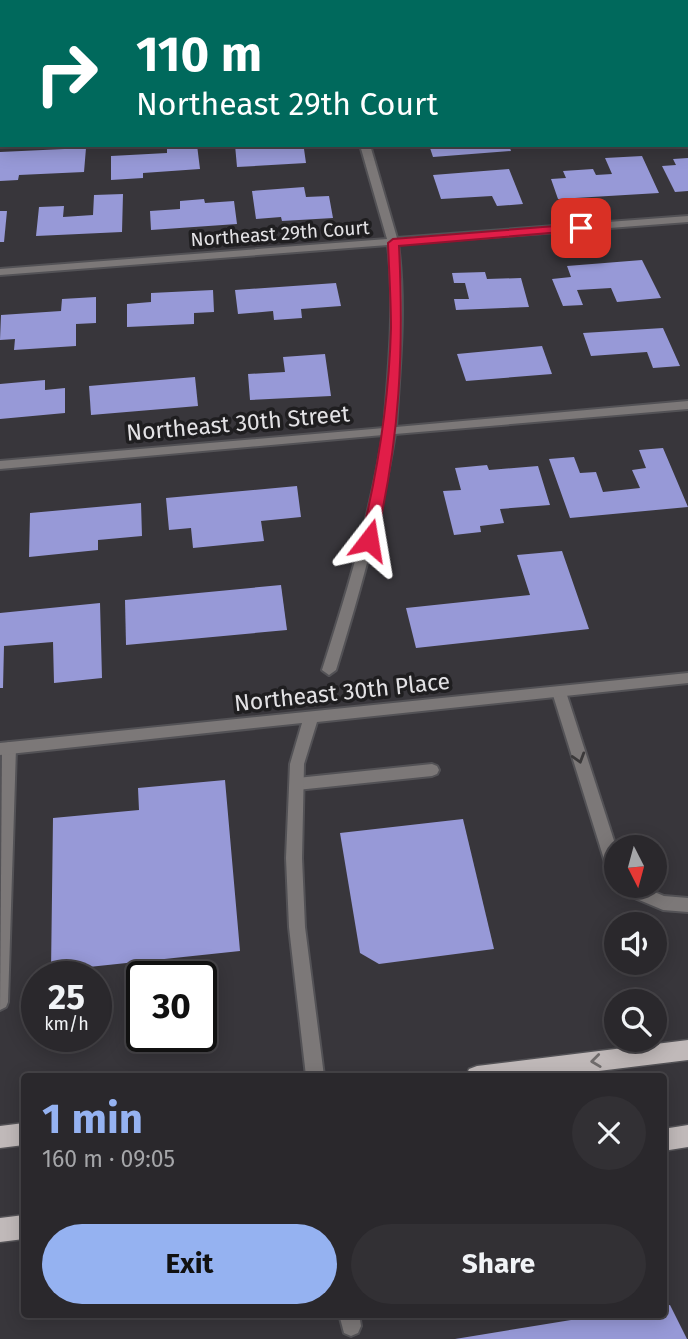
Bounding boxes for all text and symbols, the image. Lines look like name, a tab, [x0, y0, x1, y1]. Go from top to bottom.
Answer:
text: 110 m	[136, 25, 262, 84]
icon: right	[21, 28, 112, 119]
text: Northeast 29th Court	[136, 85, 438, 123]
pin	[551, 198, 611, 258]
icon: arrive	[562, 209, 600, 247]
street label: Northeast 29th Court	[190, 216, 370, 251]
street label: Northeast 30th Street	[125, 399, 352, 447]
position arrow	[332, 503, 406, 577]
street label: Northeast 30th Place	[233, 667, 451, 717]
one-way arrow	[570, 751, 585, 763]
north arrow	[604, 835, 667, 898]
map controls	[604, 835, 667, 1052]
button: sound	[604, 912, 667, 975]
speed limit sign: 30	[126, 961, 217, 1052]
text: 25	[48, 976, 85, 1018]
button: search	[604, 989, 667, 1052]
text: km/h	[44, 1013, 89, 1035]
one-way arrow	[590, 1054, 602, 1069]
text: 1 min	[42, 1094, 143, 1144]
button: close	[572, 1096, 646, 1170]
text: 160 m · 09:05	[42, 1145, 175, 1173]
button: Exit	[42, 1224, 337, 1304]
button: Share	[351, 1224, 646, 1304]

